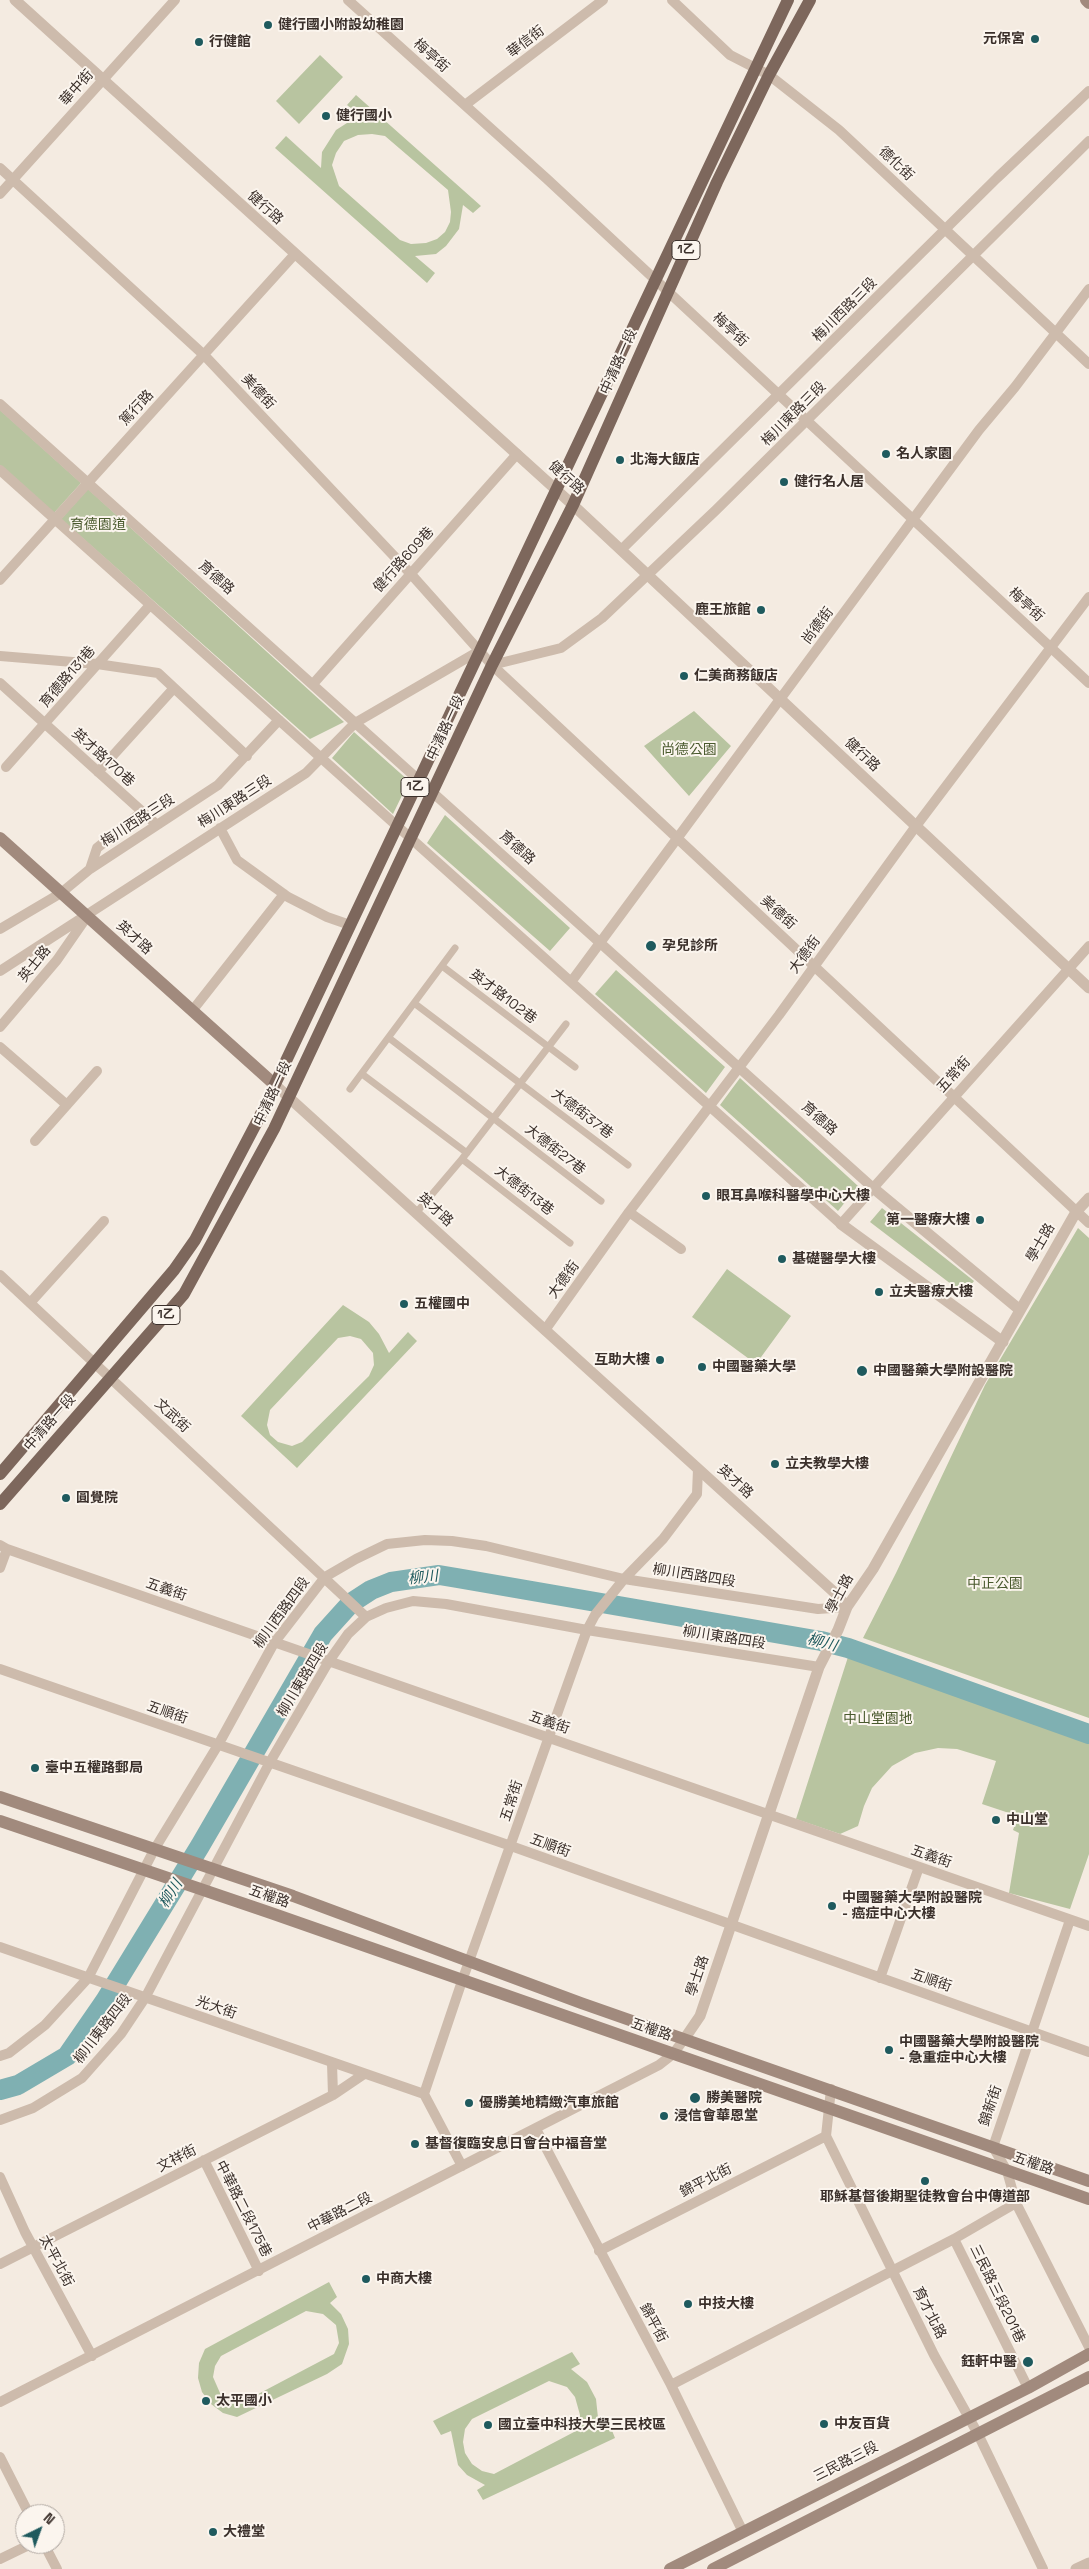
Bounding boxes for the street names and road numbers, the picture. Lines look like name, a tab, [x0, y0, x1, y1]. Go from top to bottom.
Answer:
street label: 華信街	[504, 23, 548, 61]
street label: 梅亭街	[410, 36, 452, 76]
street label: 華中街	[57, 67, 97, 109]
street label: 德化街	[875, 143, 917, 185]
street label: 健行路	[244, 188, 286, 228]
road number: 1乙	[672, 240, 700, 260]
street label: 梅川西路三段	[809, 274, 881, 346]
street label: 梅亭街	[709, 310, 751, 350]
street label: 中清路一段	[597, 327, 641, 397]
street label: 美德街	[238, 371, 278, 413]
street label: 梅川東路三段	[758, 378, 830, 450]
street label: 篤行路	[117, 387, 157, 429]
street label: 健行路	[545, 458, 587, 498]
street label: 健行路609巷	[370, 524, 438, 596]
street label: 育德路	[195, 558, 237, 598]
street label: 梅亭街	[1005, 585, 1047, 625]
street label: 尚德街	[799, 604, 837, 648]
street label: 育德路131巷	[37, 643, 99, 711]
street label: 中清路一段	[424, 693, 468, 763]
street label: 英才路170巷	[68, 725, 138, 791]
street label: 健行路	[841, 735, 883, 775]
street label: 梅川東路三段	[195, 772, 275, 832]
road number: 1乙	[401, 778, 429, 796]
street label: 梅川西路三段	[98, 791, 178, 851]
street label: 育德路	[496, 828, 538, 868]
street label: 美德街	[757, 893, 799, 933]
street label: 英才路	[113, 918, 155, 958]
street label: 大德街	[786, 933, 824, 977]
street label: 英士路	[15, 942, 55, 986]
street label: 英才路102巷	[466, 966, 540, 1028]
street label: 五常街	[934, 1054, 974, 1096]
street label: 中清路一段	[251, 1059, 295, 1129]
street label: 大德街37巷	[548, 1086, 616, 1142]
street label: 育德路	[798, 1099, 840, 1139]
street label: 大德街27巷	[521, 1121, 589, 1179]
street label: 大德街13巷	[491, 1163, 557, 1219]
street label: 英才路	[414, 1190, 456, 1230]
street label: 學士路	[1023, 1221, 1059, 1265]
street label: 大德街	[545, 1258, 583, 1302]
road number: 1乙	[152, 1306, 180, 1324]
street label: 中清路一段	[21, 1391, 79, 1455]
street label: 文武街	[151, 1396, 193, 1436]
street label: 英才路	[714, 1462, 756, 1502]
street label: 柳川西路四段	[651, 1561, 737, 1591]
street label: 學士路	[823, 1572, 857, 1616]
street label: 柳川西路四段	[251, 1574, 313, 1652]
street label: 五義街	[143, 1575, 189, 1605]
street label: 柳川東路四段	[681, 1623, 767, 1653]
street label: 柳川東路四段	[274, 1640, 332, 1720]
street label: 五順街	[144, 1698, 190, 1728]
street label: 五義街	[526, 1708, 572, 1738]
street label: 五常街	[498, 1778, 526, 1824]
street label: 五順街	[527, 1831, 573, 1861]
street label: 五義街	[908, 1842, 954, 1872]
street label: 五權路	[246, 1882, 292, 1912]
street label: 學士路	[683, 1953, 713, 1999]
street label: 五順街	[908, 1966, 954, 1996]
street label: 柳川東路四段	[71, 1991, 135, 2067]
street label: 光大街	[193, 1993, 239, 2023]
street label: 五權路	[628, 2015, 674, 2045]
street label: 錦新街	[976, 2083, 1006, 2129]
street label: 文祥街	[154, 2142, 200, 2176]
street label: 五權路	[1010, 2149, 1056, 2179]
street label: 中華路二段175巷	[211, 2158, 275, 2260]
street label: 錦平北街	[677, 2161, 735, 2201]
street label: 中華路二段	[305, 2190, 375, 2236]
street label: 太平北街	[35, 2232, 77, 2290]
street label: 三民路三段201巷	[966, 2242, 1028, 2346]
street label: 育才北路	[909, 2284, 949, 2342]
street label: 錦平街	[636, 2301, 670, 2345]
street label: 三民路三段	[811, 2439, 881, 2485]

